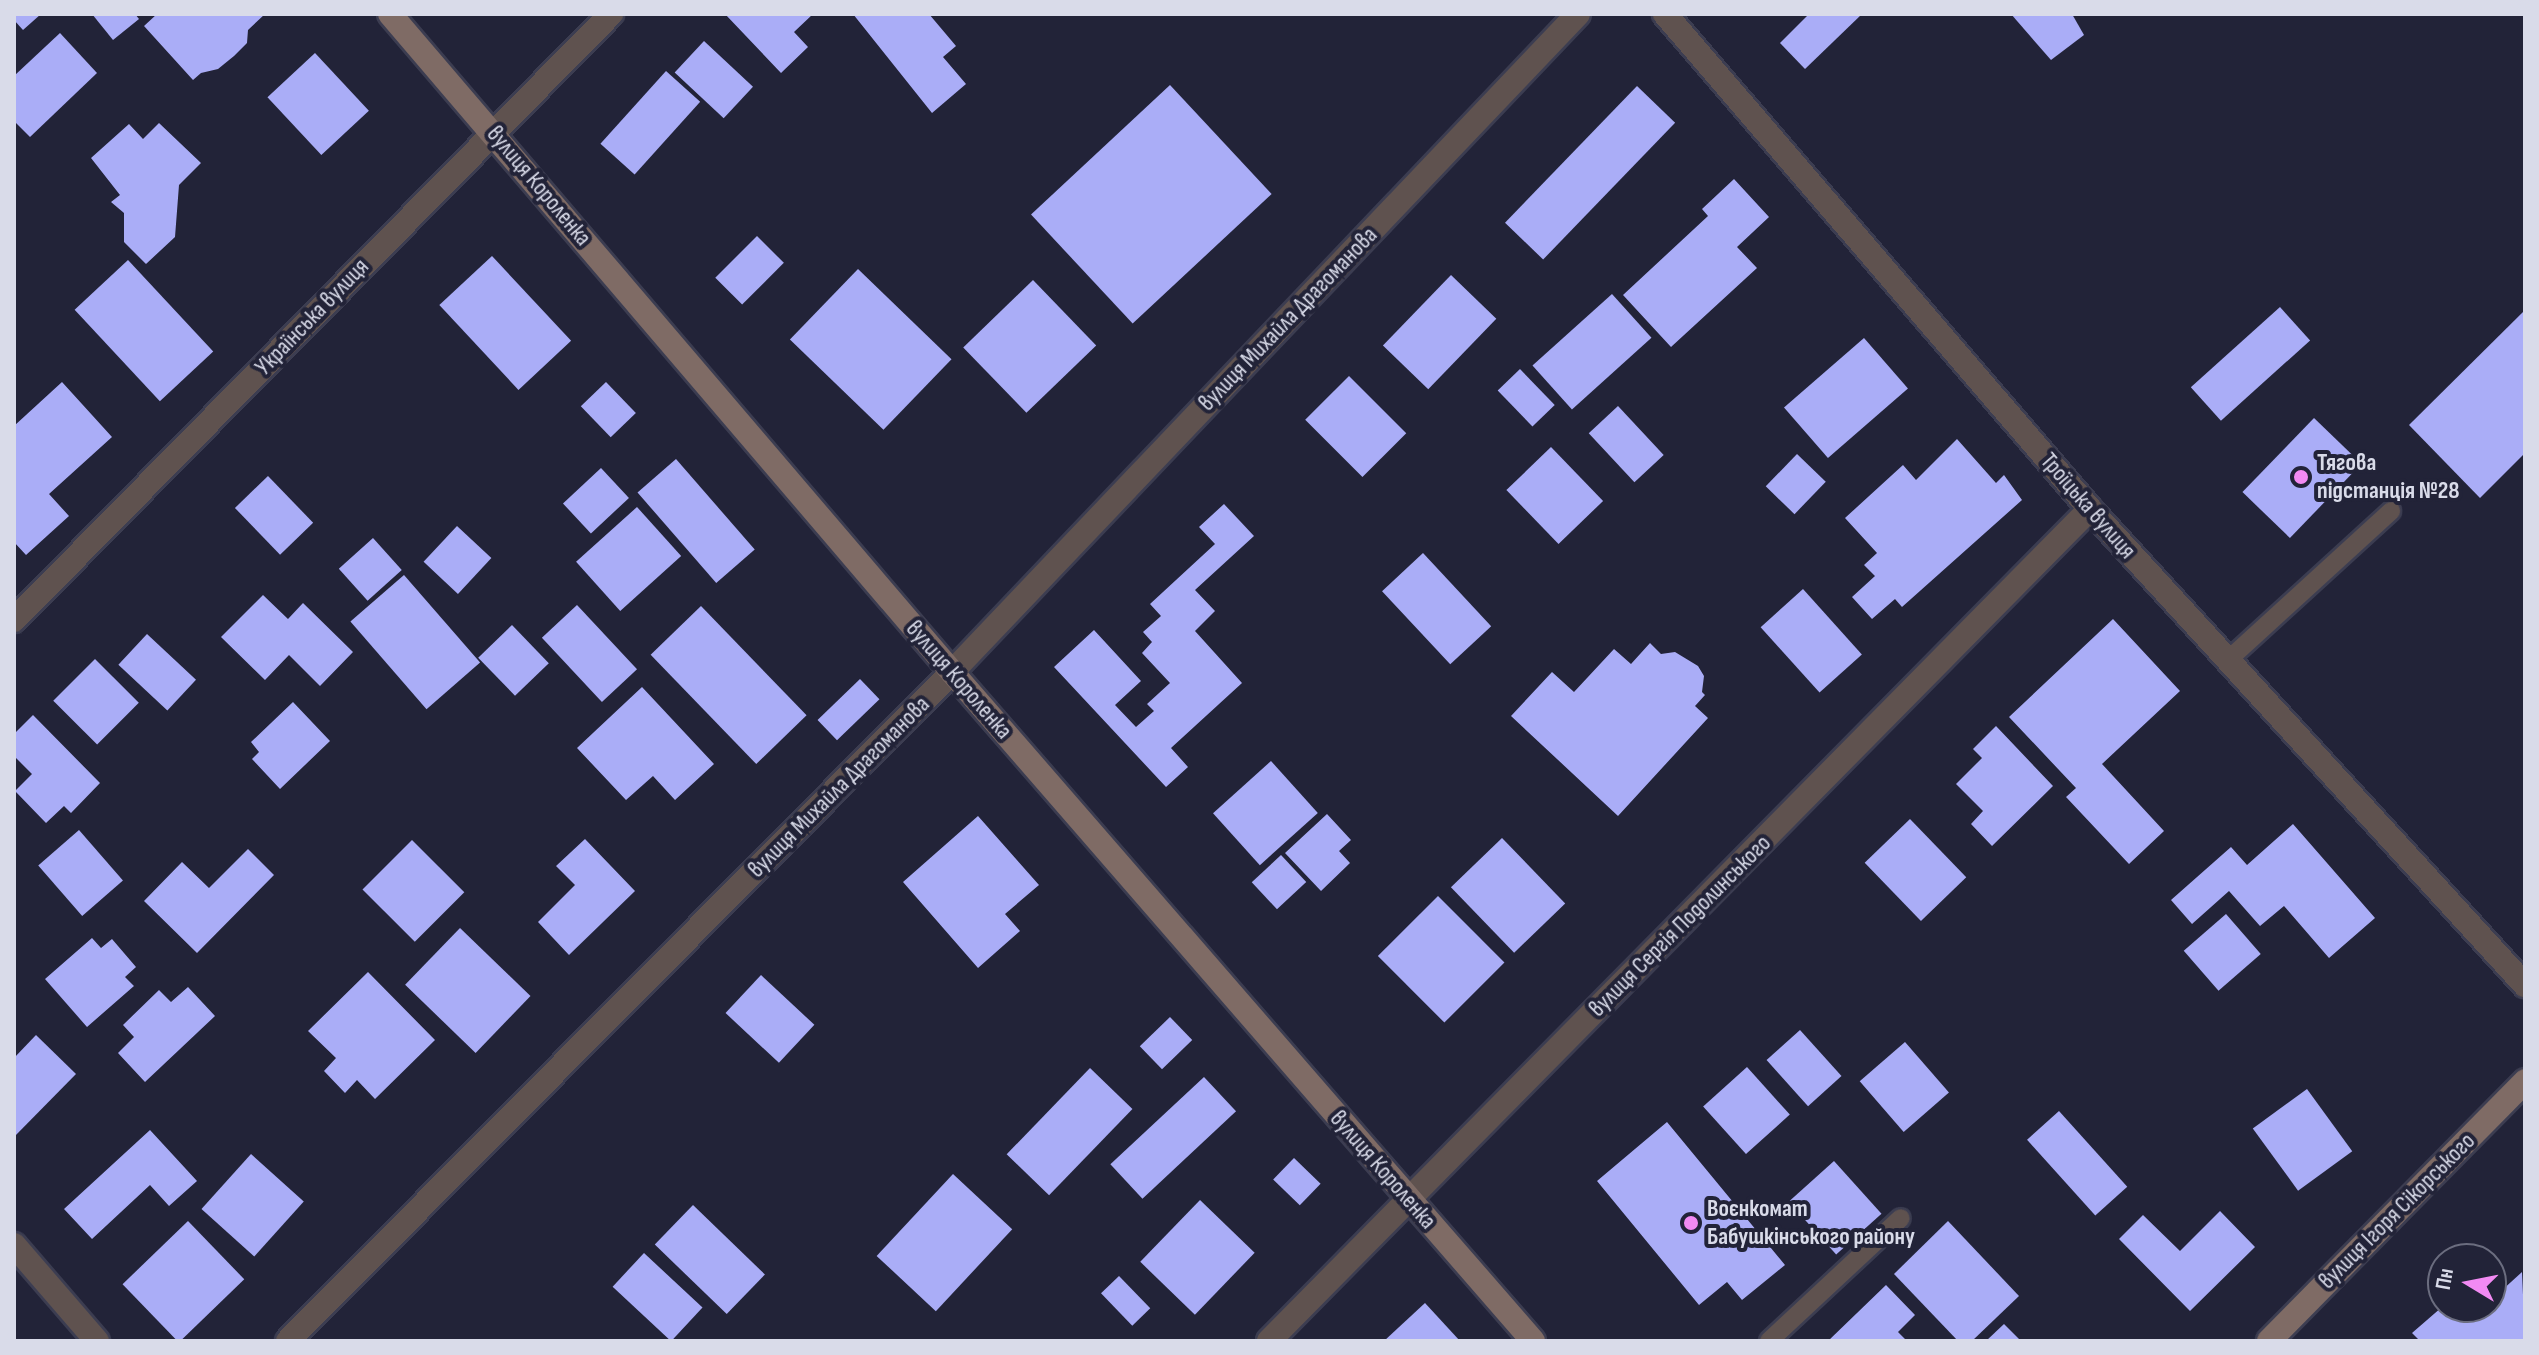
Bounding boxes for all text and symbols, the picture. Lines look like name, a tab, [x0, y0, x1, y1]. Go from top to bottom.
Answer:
street label: вулиця Короленка	[481, 120, 597, 252]
street label: вулиця Михайла Драгоманова	[1193, 221, 1383, 417]
street label: Українська вулиця	[249, 253, 375, 381]
street label: Троїцька вулиця	[2034, 447, 2142, 565]
place label: Тягова пiдстанцiя №28	[2317, 449, 2460, 505]
marker: Тягова пiдстанцiя №28	[2292, 468, 2310, 486]
street label: вулиця Короленка	[900, 615, 1018, 745]
street label: вулиця Михайла Драгоманова	[742, 690, 936, 884]
street label: вулиця Сергія Подолинського	[1583, 829, 1777, 1023]
street label: вулиця Короленка	[1324, 1105, 1442, 1235]
street label: вулиця Ігоря Сікорського	[2313, 1127, 2481, 1295]
place label: Воєнкомат Бабушкінського району	[1707, 1195, 1915, 1251]
marker: Воєнкомат Бабушкінського району	[1682, 1214, 1700, 1232]
north arrow	[2427, 1243, 2507, 1323]
text: Пн	[2430, 1266, 2460, 1292]

